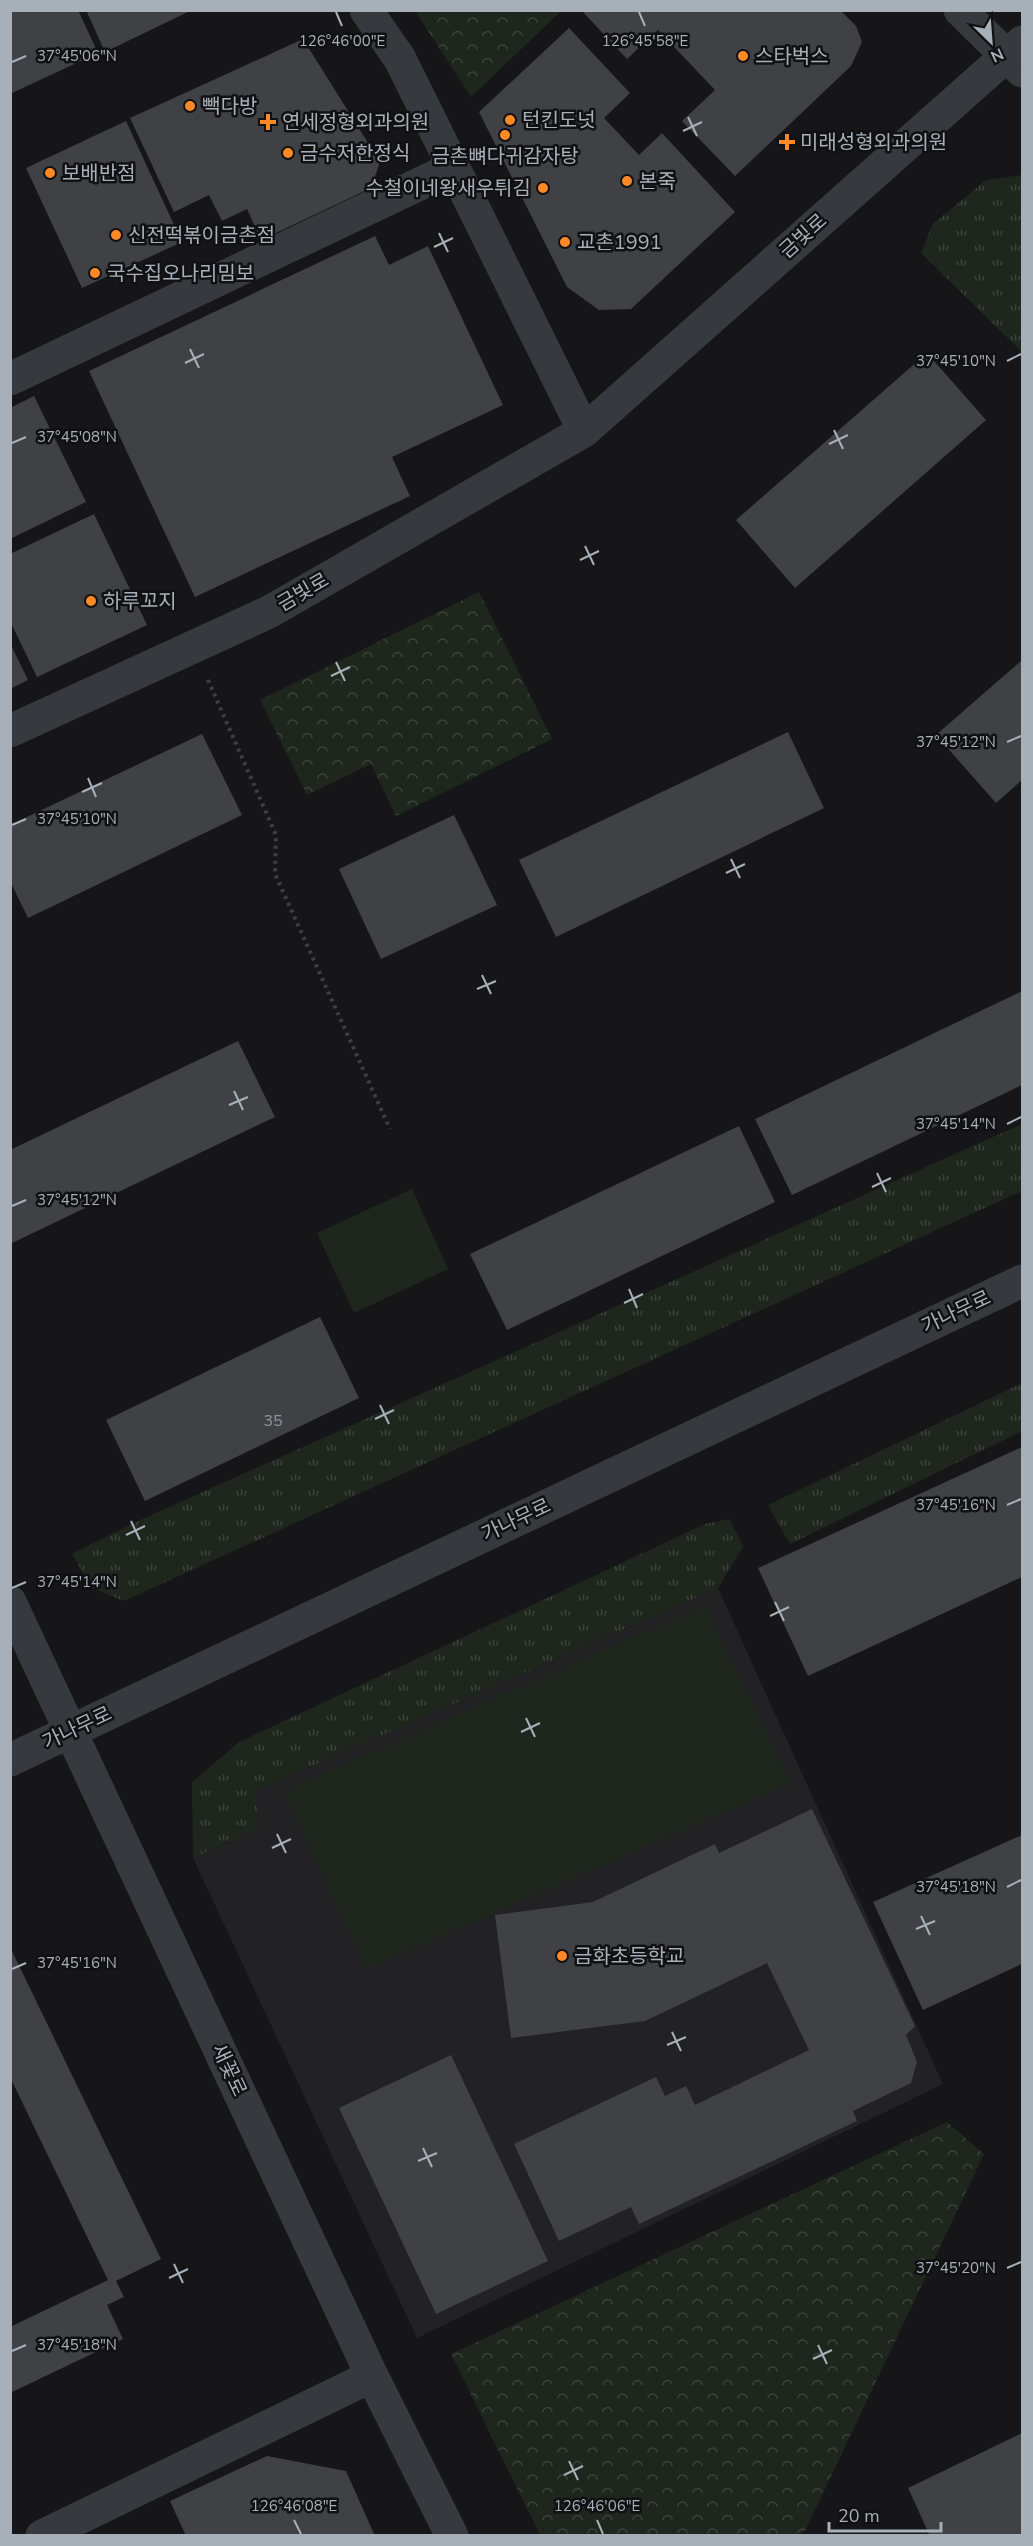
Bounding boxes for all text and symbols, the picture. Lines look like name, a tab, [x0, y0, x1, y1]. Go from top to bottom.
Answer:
north arrow	[961, 12, 1021, 72]
text: 126°46'00"E	[299, 31, 385, 51]
text: 126°45'58"E	[602, 31, 688, 51]
text: N	[987, 42, 1007, 67]
place label: 스타벅스	[755, 43, 829, 70]
text: 37°45'06"N	[37, 46, 117, 66]
marker: 스타벅스	[736, 49, 750, 63]
place label: 빽다방	[202, 93, 257, 120]
marker: 빽다방	[183, 99, 197, 113]
place label: 턴킨도넛	[522, 107, 596, 134]
place label: 연세정형외과의원	[282, 109, 429, 136]
marker: 연세정형외과의원	[259, 113, 277, 131]
marker: 턴킨도넛	[503, 113, 517, 127]
marker: 금촌뼈다귀감자탕	[498, 128, 512, 142]
place label: 미래성형외과의원	[800, 129, 947, 156]
marker: 미래성형외과의원	[778, 133, 796, 151]
place label: 금수저한정식	[300, 140, 410, 167]
place label: 금촌뼈다귀감자탕	[431, 143, 579, 170]
marker: 금수저한정식	[281, 146, 295, 160]
place label: 보배반점	[62, 160, 136, 187]
marker: 보배반점	[43, 166, 57, 180]
place label: 본죽	[639, 168, 676, 195]
marker: 본죽	[620, 174, 634, 188]
place label: 수철이네왕새우튀김	[365, 175, 531, 202]
marker: 수철이네왕새우튀김	[536, 181, 550, 195]
street label: 금빛로	[773, 207, 833, 265]
place label: 신전떡볶이금촌점	[128, 222, 275, 249]
marker: 신전떡볶이금촌점	[109, 228, 123, 242]
place label: 교촌1991	[577, 229, 662, 256]
marker: 교촌1991	[558, 235, 572, 249]
place label: 국수집오나리밈보	[107, 260, 254, 287]
marker: 국수집오나리밈보	[88, 266, 102, 280]
text: 37°45'10"N	[916, 351, 996, 371]
text: 37°45'08"N	[37, 427, 117, 447]
street label: 금빛로	[272, 567, 334, 617]
place label: 하루꼬지	[103, 588, 177, 615]
marker: 하루꼬지	[84, 594, 98, 608]
text: 37°45'12"N	[916, 732, 996, 752]
text: 37°45'10"N	[37, 809, 117, 829]
text: 37°45'14"N	[916, 1114, 996, 1134]
text: 37°45'12"N	[37, 1190, 117, 1210]
street label: 가나무로	[917, 1284, 995, 1340]
house number: 35	[263, 1410, 283, 1432]
street label: 가나무로	[477, 1492, 555, 1548]
text: 37°45'16"N	[916, 1495, 996, 1515]
text: 37°45'14"N	[37, 1572, 117, 1592]
street label: 가나무로	[38, 1700, 116, 1756]
text: 37°45'18"N	[916, 1877, 996, 1897]
place label: 금화초등학교	[574, 1943, 684, 1970]
marker: 금화초등학교	[555, 1949, 569, 1963]
text: 37°45'16"N	[37, 1953, 117, 1973]
street label: 새꽃로	[205, 2039, 253, 2101]
text: 37°45'20"N	[916, 2258, 996, 2278]
text: 37°45'18"N	[37, 2335, 117, 2355]
scale bar	[829, 2495, 942, 2533]
text: 126°46'08"E	[251, 2496, 337, 2516]
text: 126°46'06"E	[554, 2496, 640, 2516]
text: 20 m	[838, 2504, 880, 2528]

